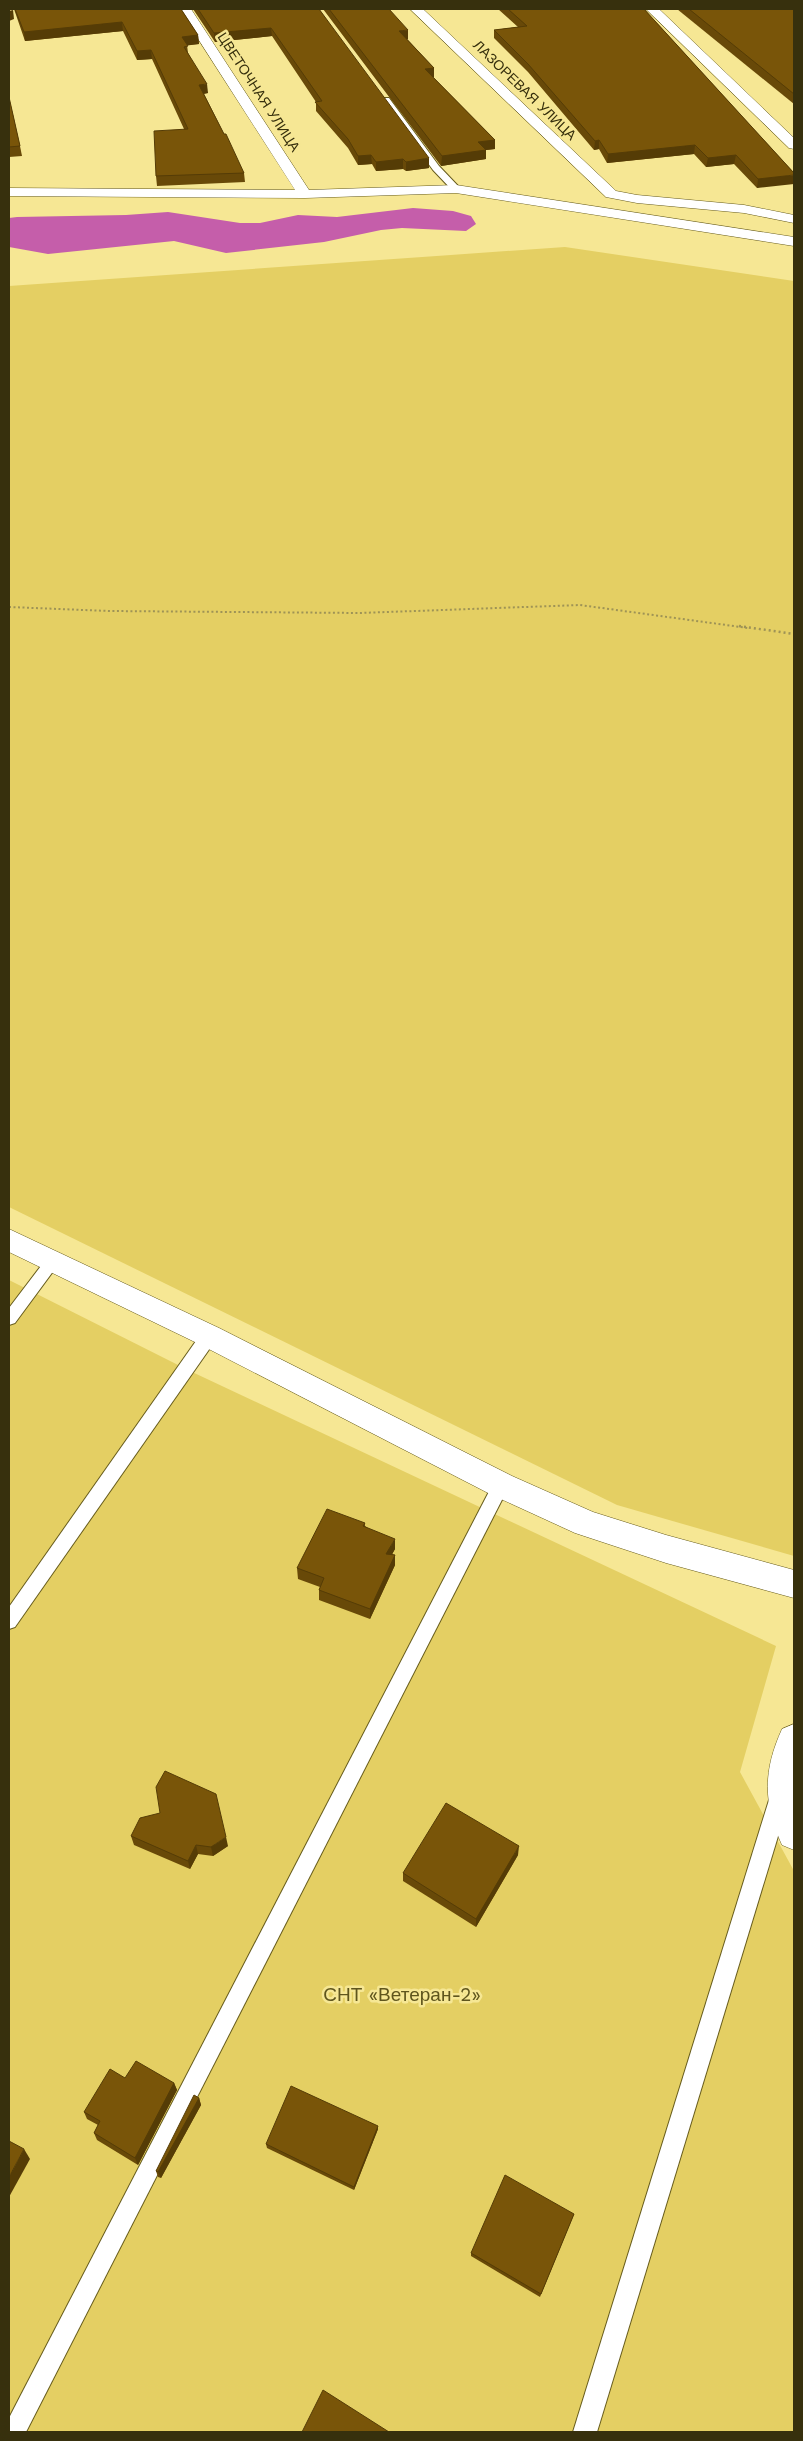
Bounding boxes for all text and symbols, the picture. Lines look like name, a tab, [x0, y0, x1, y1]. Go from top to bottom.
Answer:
street label: ЦВЕТОЧНАЯ УЛИЦА	[215, 30, 304, 155]
street label: ЛАЗОРЕВАЯ УЛИЦА	[470, 37, 580, 144]
park label: СНТ «Ветеран-2»	[323, 1983, 481, 2006]

